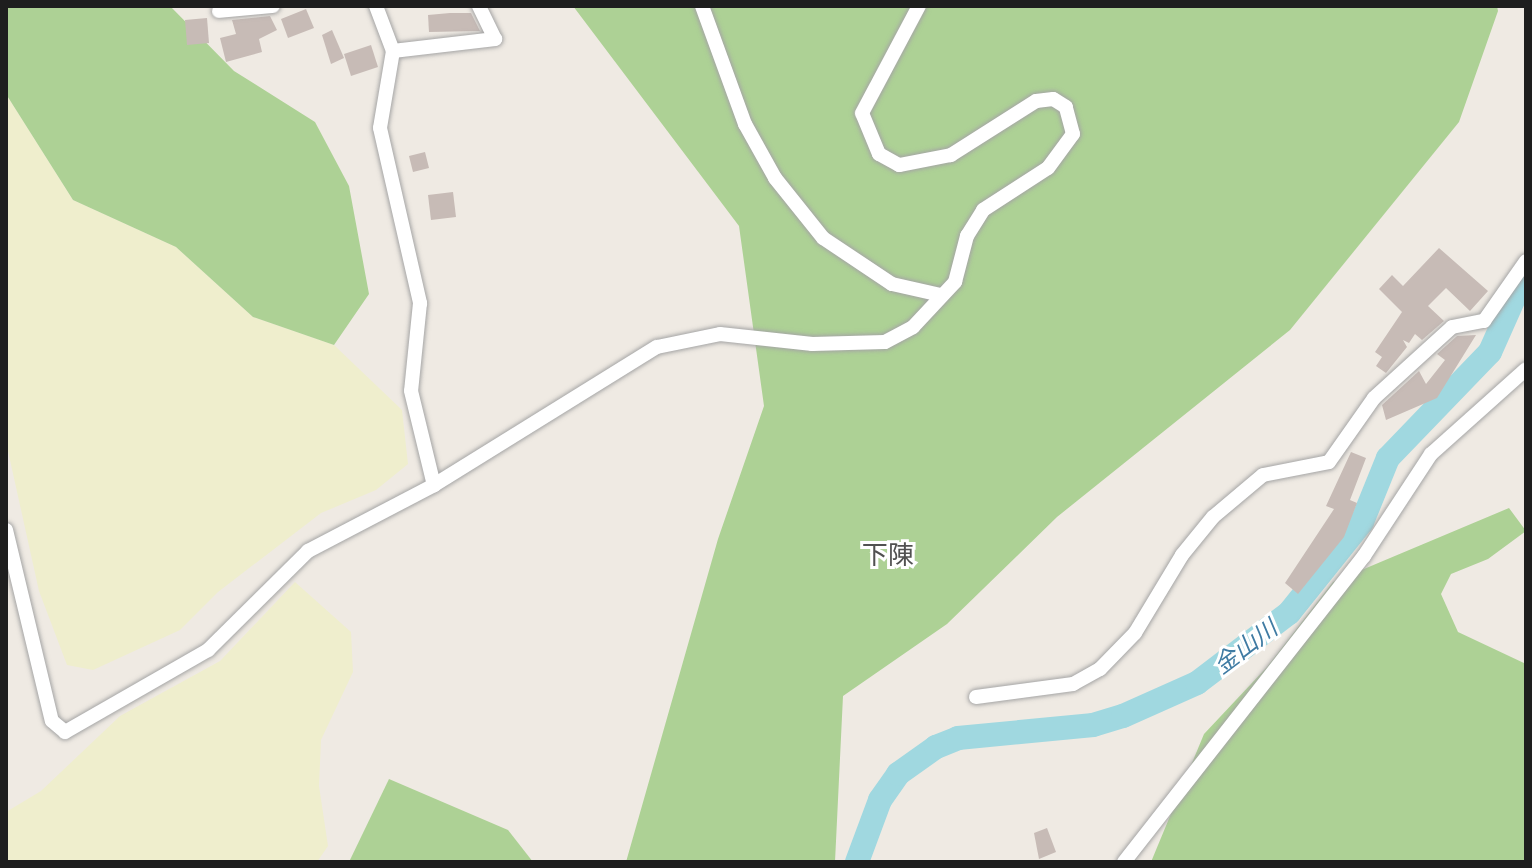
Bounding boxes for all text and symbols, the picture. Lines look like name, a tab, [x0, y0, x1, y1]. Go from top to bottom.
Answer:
district label: 下陳	[862, 539, 914, 571]
water label: 金山川	[1208, 613, 1282, 679]

